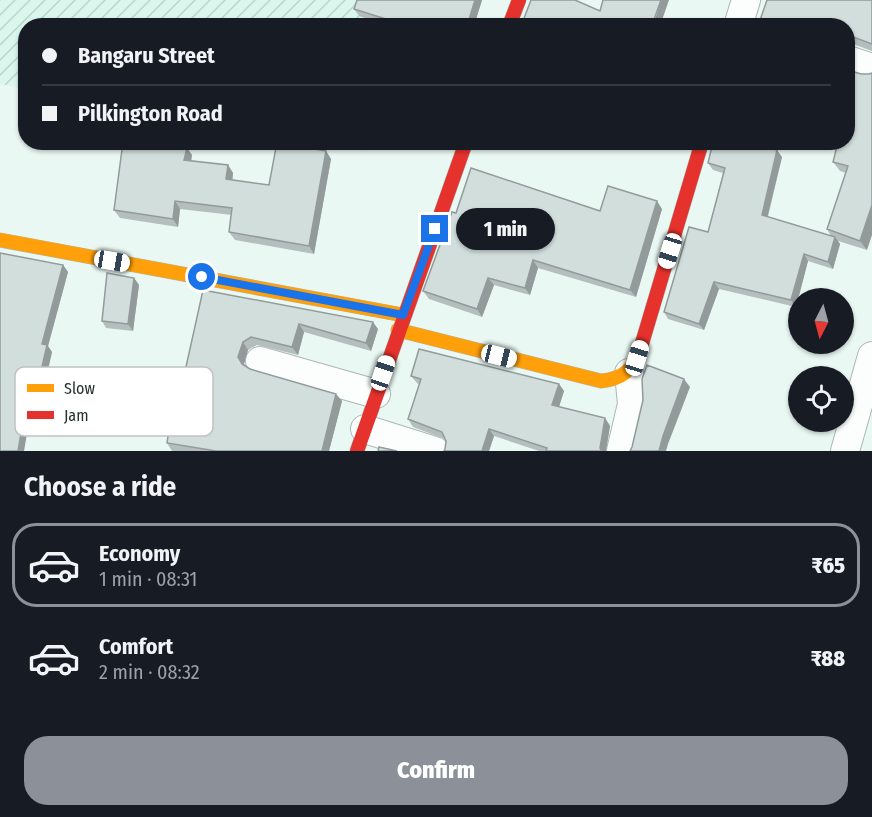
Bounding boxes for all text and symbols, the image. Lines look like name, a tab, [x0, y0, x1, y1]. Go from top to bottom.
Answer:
text: Bangaru Street	[78, 42, 215, 69]
text: Pilkington Road	[78, 100, 223, 127]
callout: 1 min	[456, 208, 555, 250]
route end	[421, 215, 448, 242]
text: 1 min	[484, 217, 527, 241]
car	[656, 231, 684, 271]
car	[93, 249, 131, 273]
route start	[188, 263, 215, 290]
north arrow	[788, 288, 854, 354]
map controls	[788, 288, 854, 432]
car	[623, 338, 651, 378]
car	[479, 343, 519, 369]
car	[369, 353, 397, 393]
button: locate	[788, 366, 854, 432]
legend	[15, 367, 213, 436]
text: Slow	[64, 379, 95, 398]
text: Jam	[64, 406, 89, 425]
text: Choose a ride	[24, 471, 176, 503]
icon: car	[27, 538, 81, 592]
text: Economy	[99, 540, 180, 567]
text: ₹65	[812, 552, 845, 579]
text: 1 min · 08:31	[99, 567, 197, 591]
icon: car	[27, 631, 81, 685]
text: Comfort	[99, 633, 173, 660]
text: ₹88	[811, 645, 845, 672]
text: 2 min · 08:32	[99, 660, 200, 684]
button: Confirm	[24, 736, 848, 805]

